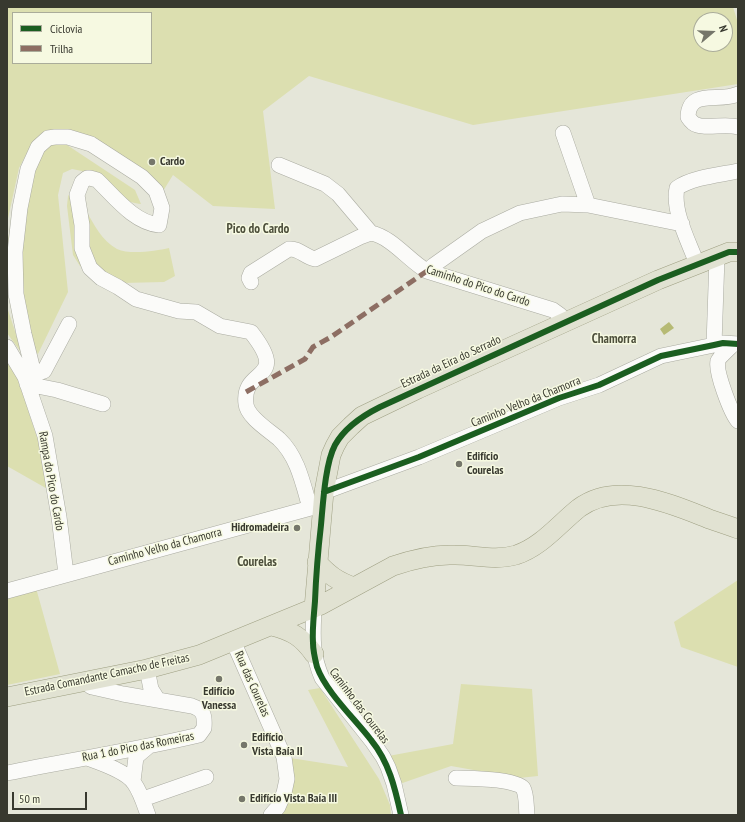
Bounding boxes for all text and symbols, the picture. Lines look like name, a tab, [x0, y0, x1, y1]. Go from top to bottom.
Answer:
legend	[12, 12, 152, 64]
north arrow	[693, 12, 733, 52]
text: Ciclovia	[50, 21, 82, 36]
text: N	[716, 23, 731, 34]
text: Trilha	[50, 41, 73, 56]
place label: Cardo	[160, 155, 185, 169]
marker: Cardo	[147, 157, 157, 167]
district label: Pico do Cardo	[227, 221, 289, 237]
street label: Caminho do Pico do Cardo	[424, 262, 532, 310]
district label: Chamorra	[592, 331, 636, 347]
street label: Estrada da Eira do Serrado	[399, 332, 503, 392]
street label: Caminho Velho da Chamorra	[469, 373, 583, 431]
street label: Rampa do Pico do Cardo	[35, 430, 67, 532]
place label: Edifício Courelas	[467, 450, 504, 478]
marker: Edifício Courelas	[454, 459, 464, 469]
place label: Hidromadeira	[231, 521, 289, 535]
marker: Hidromadeira	[292, 523, 302, 533]
street label: Caminho Velho da Chamorra	[107, 525, 223, 569]
district label: Courelas	[237, 554, 277, 570]
street label: Rua das Courelas	[231, 649, 273, 719]
street label: Estrada Comandante Camacho de Freitas	[23, 650, 191, 700]
street label: Caminho das Courelas	[326, 665, 392, 747]
marker: Edifício Vanessa	[214, 674, 224, 684]
place label: Edifício Vanessa	[202, 685, 236, 713]
street label: Rua 1 do Pico das Romeiras	[81, 729, 195, 765]
place label: Edifício Vista Baía II	[252, 731, 303, 759]
marker: Edifício Vista Baía II	[239, 740, 249, 750]
scale bar	[14, 784, 89, 810]
text: 50 m	[19, 791, 40, 806]
place label: Edifício Vista Baía III	[250, 792, 337, 806]
marker: Edifício Vista Baía III	[237, 794, 247, 804]

